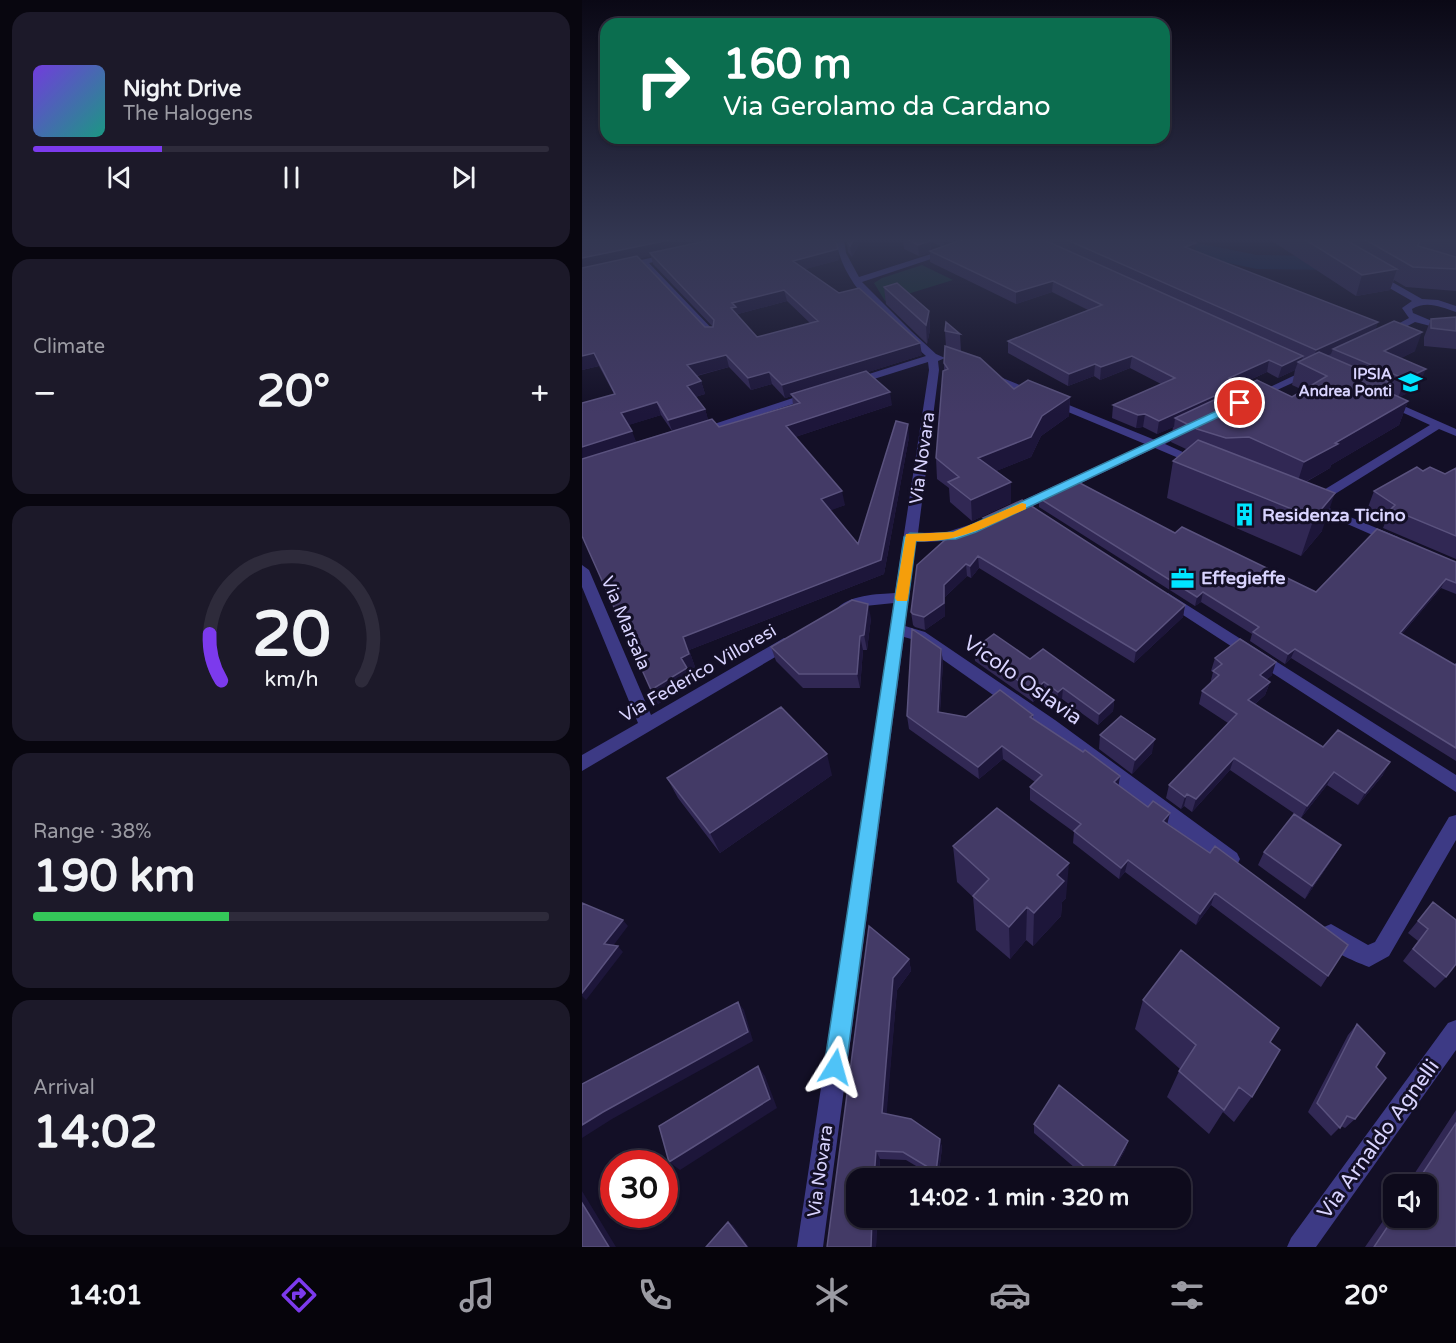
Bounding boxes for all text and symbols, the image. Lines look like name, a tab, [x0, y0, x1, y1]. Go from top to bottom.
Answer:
text: 160 m	[723, 39, 852, 90]
icon: right	[624, 42, 702, 120]
text: Night Drive	[123, 76, 241, 102]
text: Via Gerolamo da Cardano	[723, 90, 1051, 123]
text: The Halogens	[123, 102, 253, 126]
icon: previous	[103, 161, 136, 194]
icon: pause	[275, 161, 308, 194]
icon: next	[447, 161, 480, 194]
text: Climate	[33, 335, 105, 359]
text: 20°	[257, 365, 330, 419]
place label: IPSIA Andrea Ponti	[1299, 365, 1392, 400]
school or university icon: IPSIA Andrea Ponti	[1397, 370, 1423, 396]
text: −	[33, 374, 57, 413]
text: +	[530, 374, 549, 413]
pin	[1214, 377, 1265, 428]
icon: arrive	[1223, 386, 1256, 419]
street label: Via Novara	[905, 410, 939, 506]
building icon: Residenza Ticino	[1231, 502, 1257, 528]
place label: Residenza Ticino	[1262, 504, 1406, 526]
office icon: Effegieffe	[1170, 565, 1196, 591]
place label: Effegieffe	[1201, 567, 1286, 589]
street label: Via Marsala	[596, 573, 656, 673]
text: 20	[252, 598, 330, 673]
street label: Via Federico Villoresi	[616, 619, 780, 727]
street label: Vicolo Oslavia	[959, 630, 1087, 730]
text: km/h	[264, 666, 318, 692]
text: Range · 38%	[33, 820, 152, 844]
text: 190 km	[33, 850, 195, 904]
position arrow	[803, 1035, 867, 1099]
street label: Via Arnaldo Agnelli	[1312, 1055, 1445, 1224]
text: Arrival	[33, 1076, 95, 1100]
text: 14:02	[33, 1106, 158, 1160]
street label: Via Novara	[803, 1123, 837, 1219]
speed limit sign: 30	[600, 1150, 678, 1228]
map controls	[1383, 1174, 1437, 1228]
button: sound	[1383, 1174, 1437, 1228]
text: 14:02 · 1 min · 320 m	[908, 1185, 1129, 1211]
icon: directions	[278, 1274, 320, 1316]
icon: music	[456, 1274, 498, 1316]
icon: phone	[634, 1274, 676, 1316]
icon: climate	[811, 1274, 853, 1316]
icon: car	[989, 1274, 1031, 1316]
icon: filters	[1166, 1274, 1208, 1316]
text: 14:01	[68, 1279, 143, 1312]
text: 20°	[1344, 1279, 1388, 1312]

